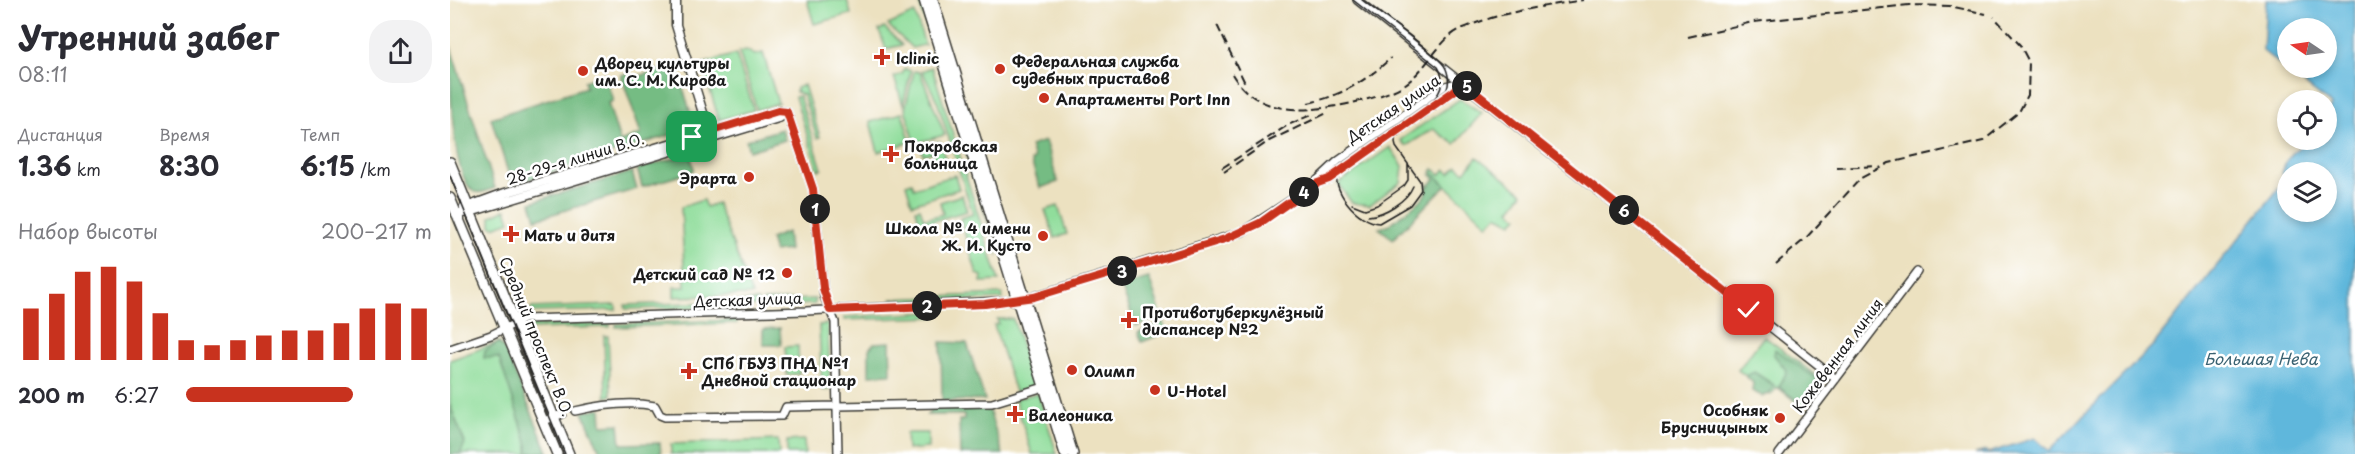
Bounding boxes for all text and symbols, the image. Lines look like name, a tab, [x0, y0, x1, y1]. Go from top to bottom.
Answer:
text: Утренний забег	[18, 11, 279, 61]
north arrow	[2277, 18, 2337, 78]
map controls	[2277, 18, 2337, 222]
button: share	[369, 20, 432, 83]
place label: Iclinic	[896, 46, 939, 69]
marker: Iclinic	[873, 48, 891, 66]
place label: Федеральная служба судебных приставов	[1012, 49, 1180, 89]
place label: Дворец культуры им. С. М. Кирова	[594, 51, 730, 91]
text: 08:11	[18, 59, 68, 89]
marker: Федеральная служба судебных приставов	[993, 62, 1007, 76]
marker: Дворец культуры им. С. М. Кирова	[576, 64, 590, 78]
street label: Детская улица	[1341, 68, 1445, 148]
pin: 5	[1452, 71, 1482, 101]
text: 5	[1462, 74, 1472, 98]
place label: Апартаменты Port Inn	[1056, 87, 1230, 110]
button: locate	[2277, 90, 2337, 150]
marker: Апартаменты Port Inn	[1037, 91, 1051, 105]
pin	[666, 111, 717, 162]
icon: arrive	[675, 120, 708, 153]
text: Дистанция	[18, 122, 103, 146]
text: Время	[159, 122, 210, 146]
text: Темп	[300, 122, 340, 146]
street label: 28-29-я линии В.О.	[503, 126, 647, 190]
place label: Покровская больница	[904, 134, 998, 174]
marker: Покровская больница	[882, 145, 900, 163]
text: 1.36	[18, 146, 72, 185]
text: 8:30	[159, 146, 219, 185]
text: 6:15	[300, 146, 355, 185]
text: km	[72, 157, 101, 181]
text: /km	[355, 157, 391, 181]
button: layers	[2277, 162, 2337, 222]
place label: Эрарта	[679, 166, 738, 189]
marker: Эрарта	[742, 170, 756, 184]
pin: 4	[1289, 177, 1319, 207]
text: 4	[1299, 180, 1309, 204]
pin: 1	[800, 194, 830, 224]
pin: 6	[1609, 195, 1639, 225]
text: 1	[811, 197, 819, 221]
text: 6	[1618, 198, 1630, 222]
text: Набор высоты	[18, 216, 158, 246]
text: 200–217 m	[321, 216, 432, 246]
place label: Школа № 4 имени Ж. И. Кусто	[885, 216, 1031, 256]
place label: Мать и дитя	[524, 223, 615, 246]
marker: Мать и дитя	[502, 225, 520, 243]
marker: Школа № 4 имени Ж. И. Кусто	[1036, 229, 1050, 243]
street label: Средний проспект В.О.	[494, 253, 580, 419]
pin: 3	[1107, 256, 1137, 286]
text: 3	[1117, 259, 1127, 283]
place label: Детский сад № 12	[633, 262, 775, 285]
marker: Детский сад № 12	[780, 266, 794, 280]
pin	[1723, 284, 1774, 335]
street label: Детская улица	[692, 286, 803, 312]
pin: 2	[912, 291, 942, 321]
icon: check	[1732, 293, 1765, 326]
street label: Кожевенная линия	[1786, 293, 1888, 417]
text: 2	[921, 294, 933, 318]
place label: Противотуберкулёзный диспансер №2	[1142, 300, 1324, 340]
marker: Противотуберкулёзный диспансер №2	[1120, 311, 1138, 329]
water label: Большая Нева	[2204, 346, 2319, 370]
place label: СПб ГБУЗ ПНД №1 Дневной стационар	[701, 351, 856, 391]
place label: Олимп	[1084, 359, 1135, 382]
marker: СПб ГБУЗ ПНД №1 Дневной стационар	[680, 362, 698, 380]
marker: Олимп	[1065, 363, 1079, 377]
place label: U-Hotel	[1167, 379, 1226, 402]
text: 200 m	[18, 380, 85, 410]
text: 6:27	[114, 380, 159, 410]
marker: U-Hotel	[1148, 383, 1162, 397]
place label: Особняк Брусницыных	[1661, 398, 1769, 438]
place label: Валеоника	[1028, 403, 1114, 426]
marker: Валеоника	[1006, 405, 1024, 423]
marker: Особняк Брусницыных	[1773, 411, 1787, 425]

